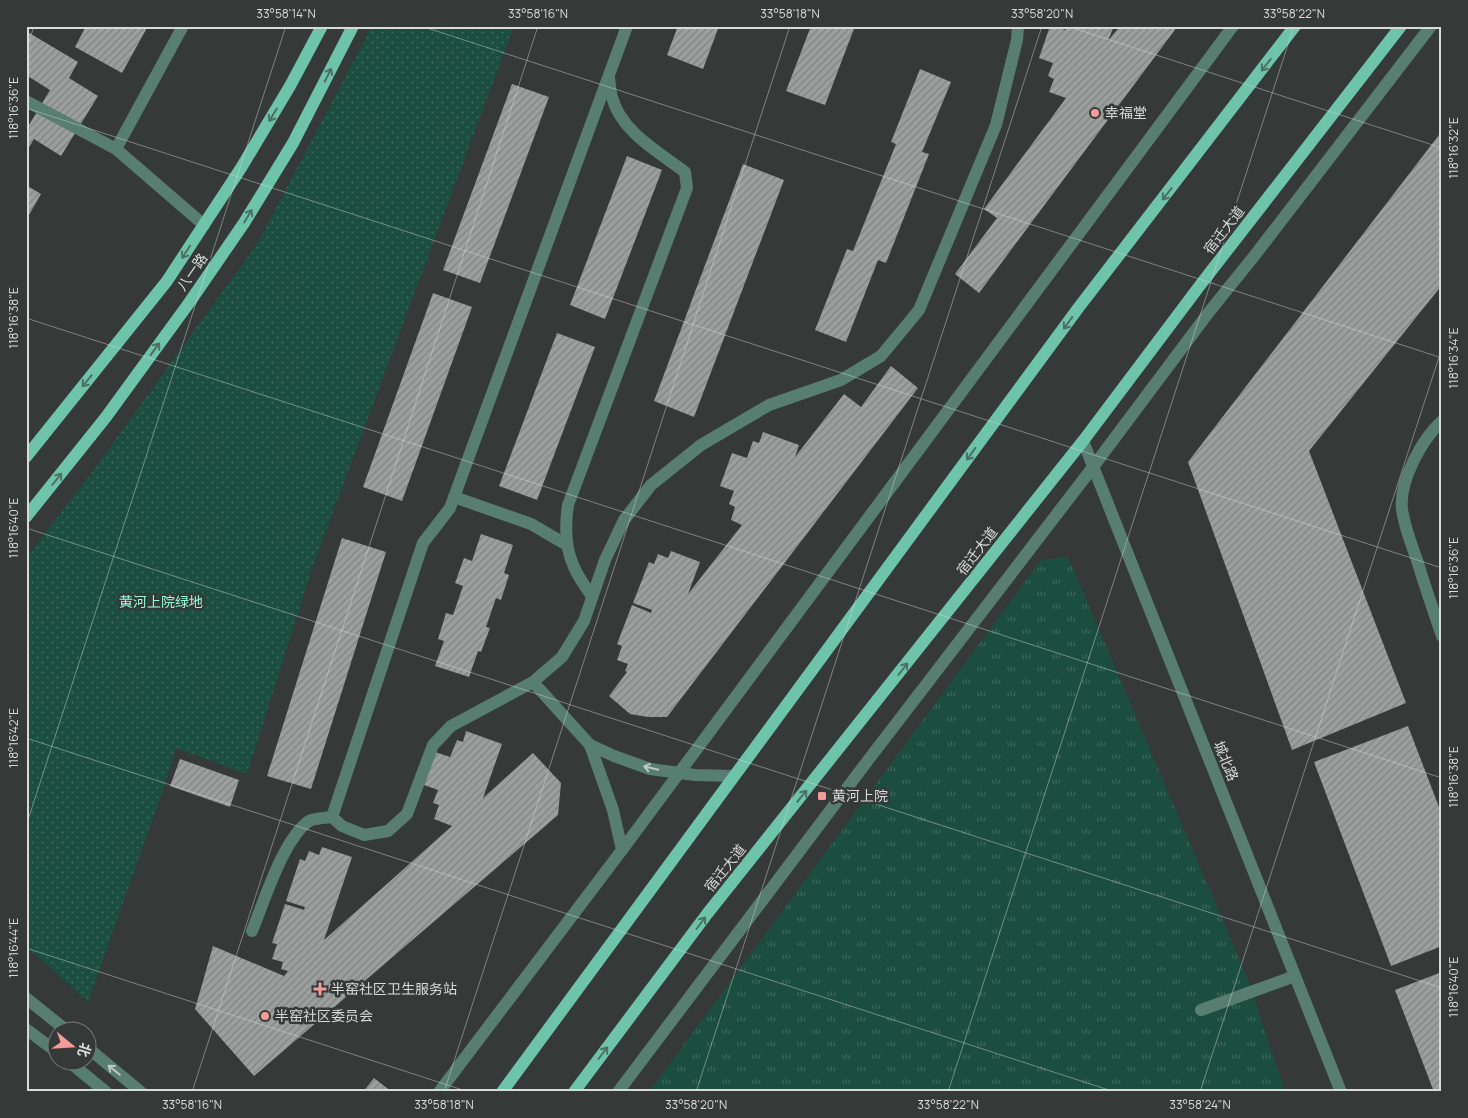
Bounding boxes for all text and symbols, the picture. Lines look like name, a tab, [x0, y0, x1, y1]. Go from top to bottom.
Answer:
text: 33°58'14"N	[256, 5, 316, 22]
text: 33°58'16"N	[508, 5, 568, 22]
text: 33°58'18"N	[760, 5, 820, 22]
text: 33°58'20"N	[1011, 5, 1073, 22]
text: 33°58'22"N	[1263, 5, 1325, 22]
one-way arrow	[1260, 58, 1271, 71]
one-way arrow	[324, 68, 333, 83]
text: 118°16'36"E	[5, 77, 22, 139]
place label: 幸福堂	[1105, 103, 1147, 122]
one-way arrow	[268, 107, 278, 121]
marker: 幸福堂	[1089, 107, 1101, 119]
text: 118°16'32"E	[1445, 117, 1462, 179]
one-way arrow	[1161, 187, 1172, 200]
street label: 宿迁大道	[1199, 202, 1248, 258]
one-way arrow	[244, 210, 254, 224]
one-way arrow	[181, 245, 191, 259]
street label: 八一路	[172, 249, 211, 294]
text: 118°16'38"E	[5, 287, 22, 349]
one-way arrow	[1063, 316, 1073, 330]
text: 118°16'34"E	[1445, 327, 1462, 389]
one-way arrow	[150, 342, 160, 356]
one-way arrow	[82, 374, 93, 387]
one-way arrow	[966, 447, 977, 460]
one-way arrow	[51, 472, 62, 485]
text: 118°16'40"E	[5, 497, 22, 558]
street label: 宿迁大道	[952, 523, 1001, 579]
text: 118°16'36"E	[1445, 537, 1462, 599]
park label: 黄河上院绿地	[119, 592, 203, 611]
one-way arrow	[898, 662, 909, 675]
text: 118°16'42"E	[5, 708, 22, 768]
street label: 城北路	[1210, 738, 1243, 784]
text: 118°16'38"E	[1445, 746, 1462, 808]
one-way arrow	[643, 763, 659, 772]
place label: 黄河上院	[832, 786, 888, 805]
one-way arrow	[796, 789, 807, 802]
marker: 黄河上院	[816, 790, 828, 802]
street label: 宿迁大道	[700, 840, 750, 895]
one-way arrow	[695, 917, 706, 930]
text: 118°16'44"E	[5, 918, 22, 978]
text: 118°16'40"E	[1445, 956, 1462, 1017]
place label: 半窑社区卫生服务站	[331, 979, 457, 998]
marker: 半窑社区卫生服务站	[313, 982, 327, 996]
place label: 半窑社区委员会	[275, 1006, 373, 1025]
marker: 半窑社区委员会	[259, 1010, 271, 1022]
north arrow	[48, 1020, 98, 1070]
text: 北	[74, 1041, 96, 1060]
one-way arrow	[598, 1046, 608, 1060]
one-way arrow	[108, 1065, 121, 1076]
text: 33°58'16"N	[162, 1096, 222, 1113]
text: 33°58'18"N	[414, 1096, 474, 1113]
text: 33°58'20"N	[665, 1096, 727, 1113]
text: 33°58'22"N	[917, 1096, 979, 1113]
text: 33°58'24"N	[1169, 1096, 1231, 1113]

